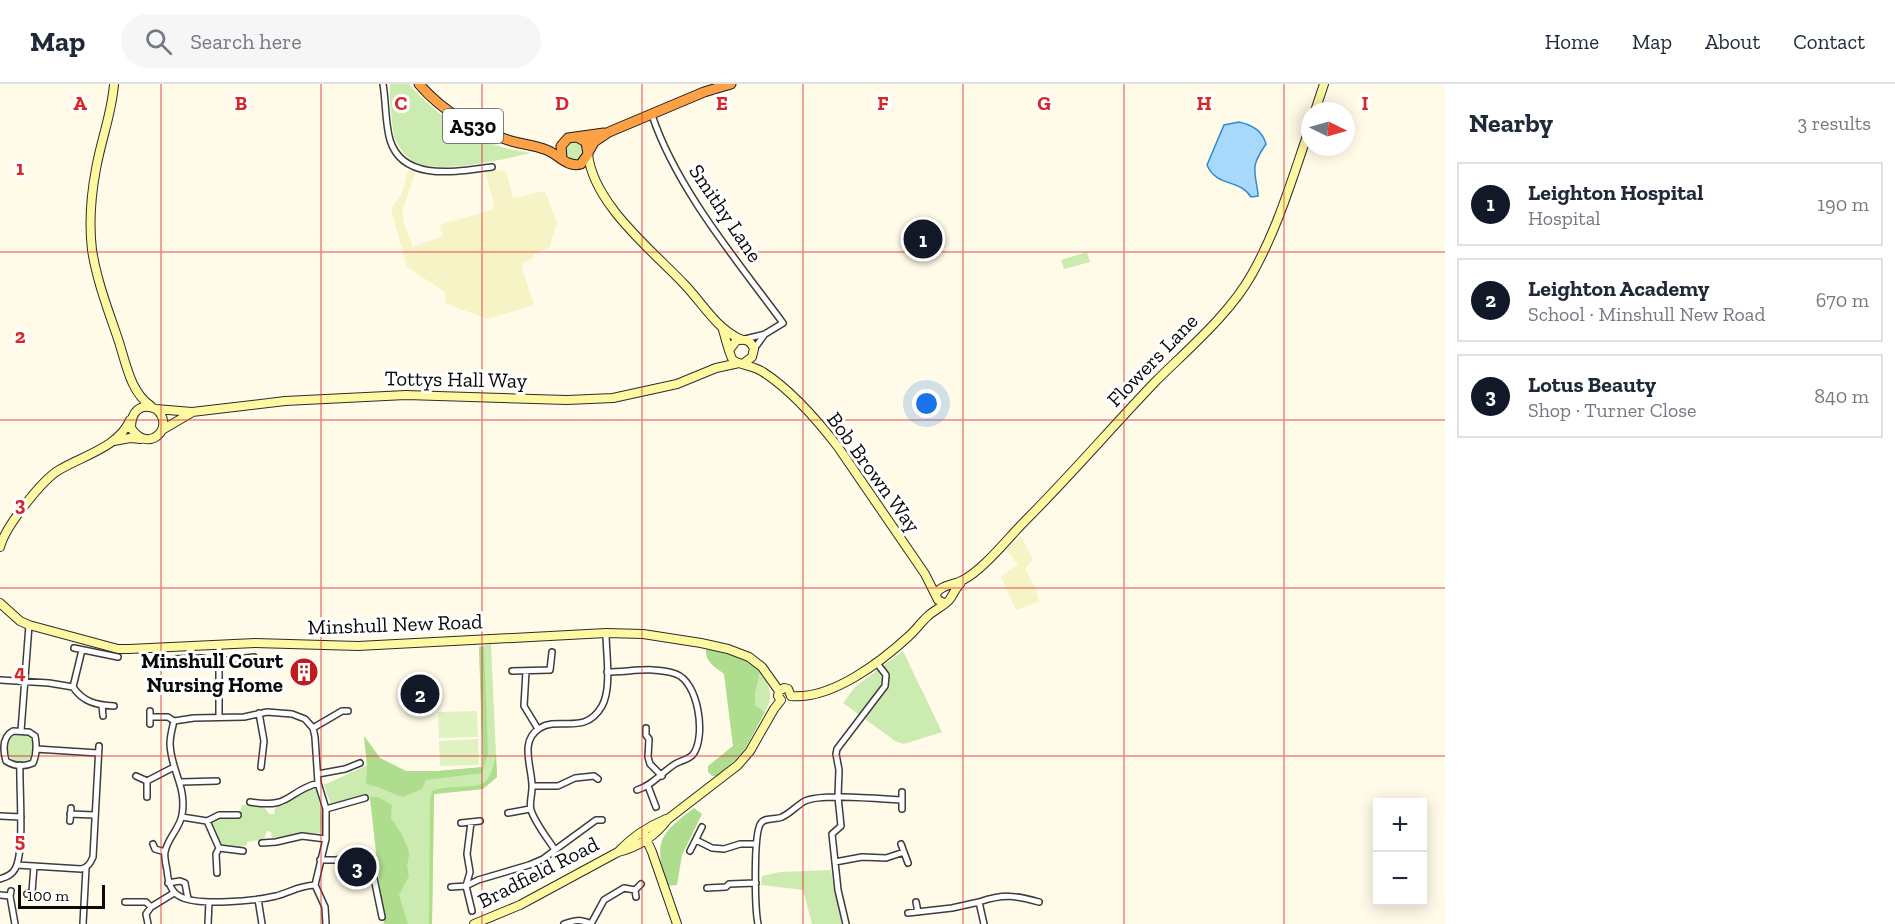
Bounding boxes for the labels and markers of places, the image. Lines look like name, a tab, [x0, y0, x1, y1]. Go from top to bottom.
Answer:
pin: 1	[904, 216, 942, 262]
place label: Minshull Court Nursing Home	[141, 648, 284, 697]
building icon: Minshull Court Nursing Home	[288, 656, 320, 688]
pin: 2	[400, 672, 440, 716]
pin: 3	[338, 844, 376, 890]

